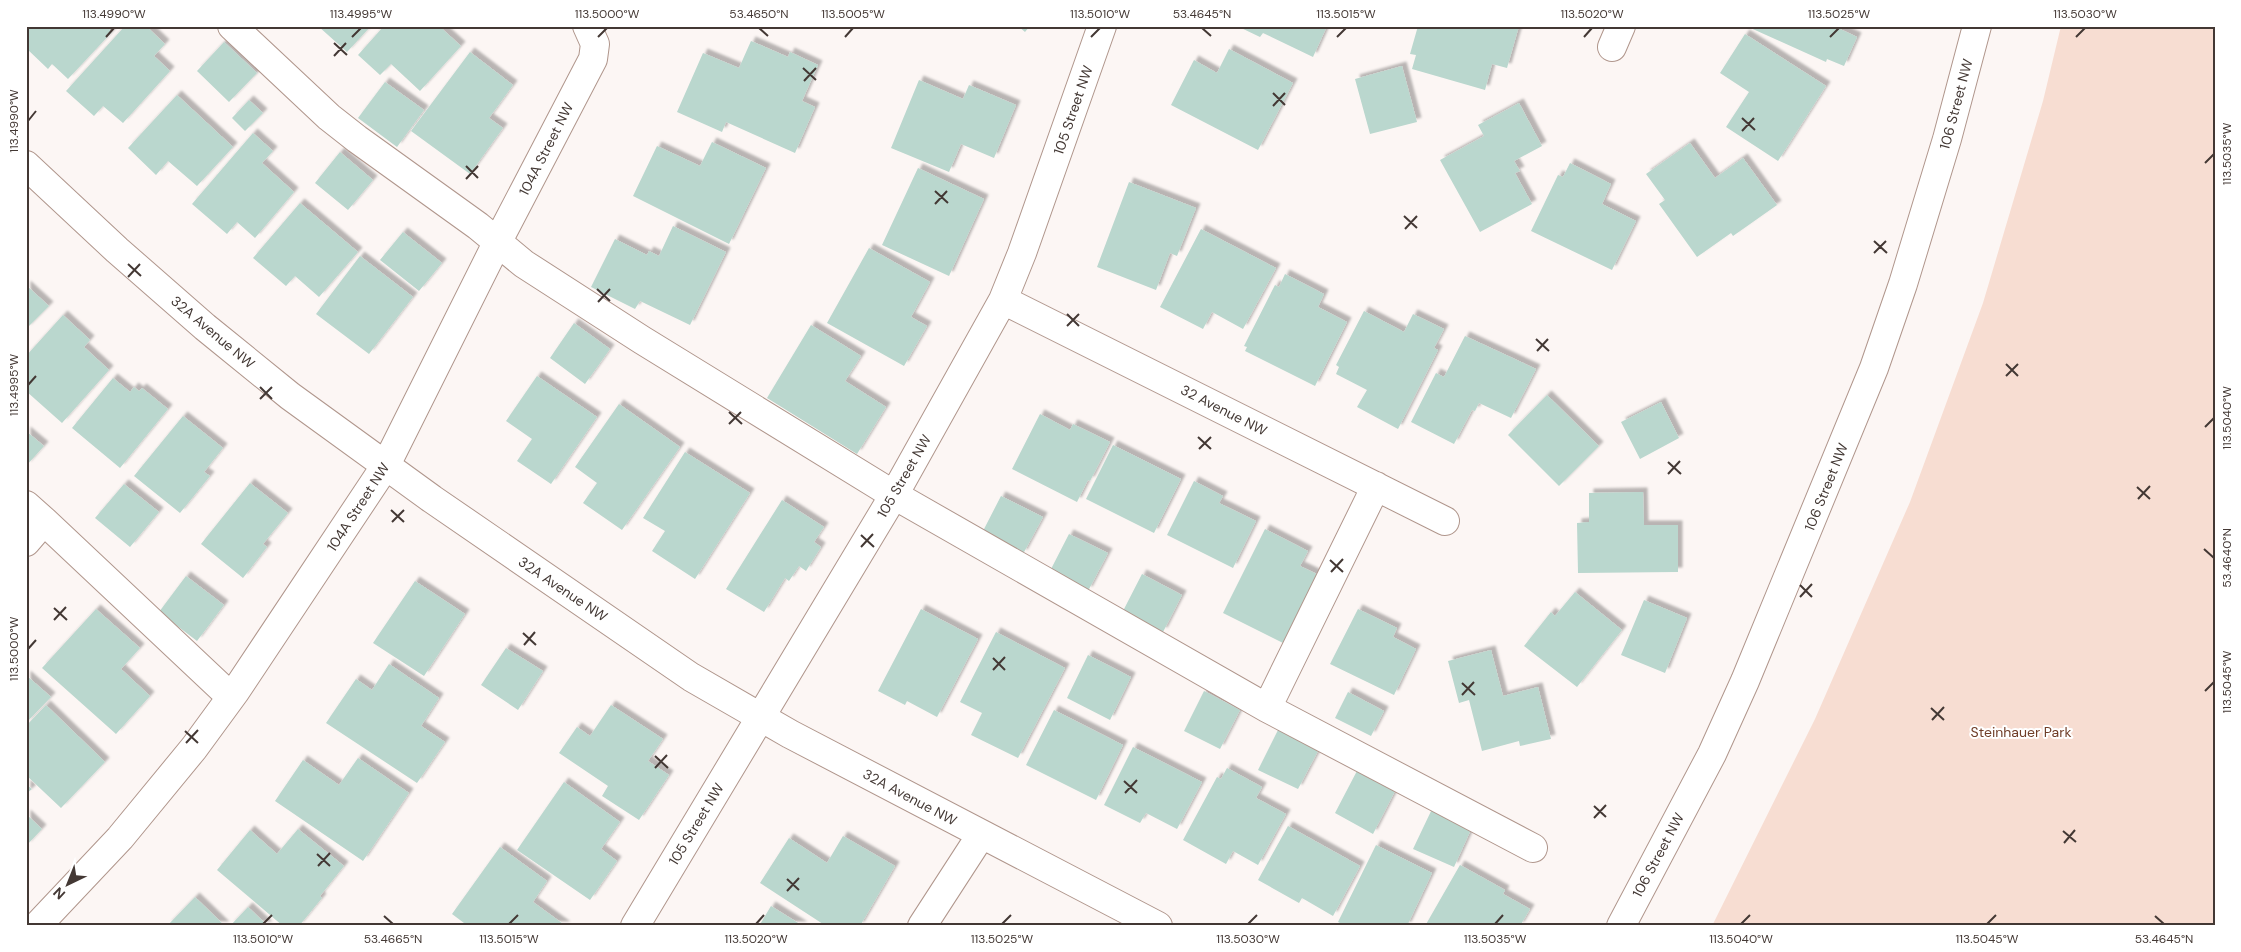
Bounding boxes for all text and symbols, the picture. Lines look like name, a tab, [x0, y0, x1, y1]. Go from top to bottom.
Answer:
text: 113.4990°W	[82, 6, 146, 22]
text: 113.4995°W	[330, 6, 393, 22]
text: 113.5000°W	[575, 6, 640, 22]
text: 53.4650°N	[729, 6, 789, 22]
text: 113.5005°W	[821, 6, 885, 22]
text: 113.5010°W	[1070, 6, 1130, 22]
text: 53.4645°N	[1173, 6, 1231, 22]
text: 113.5015°W	[1316, 6, 1376, 22]
text: 113.5020°W	[1560, 6, 1624, 22]
text: 113.5025°W	[1808, 6, 1871, 22]
text: 113.5030°W	[2053, 6, 2117, 22]
street label: 106 Street NW	[1935, 56, 1977, 151]
street label: 105 Street NW	[1049, 63, 1097, 157]
text: 113.4990°W	[6, 89, 22, 153]
street label: 104A Street NW	[515, 99, 577, 199]
text: 113.5035°W	[2219, 122, 2235, 185]
street label: 32A Avenue NW	[167, 292, 259, 373]
text: 113.4995°W	[6, 353, 22, 416]
street label: 32 Avenue NW	[1178, 381, 1271, 440]
text: 113.5040°W	[2219, 386, 2235, 450]
street label: 105 Street NW	[873, 431, 935, 521]
street label: 106 Street NW	[1800, 440, 1852, 534]
street label: 104A Street NW	[323, 459, 394, 555]
text: 53.4640°N	[2219, 528, 2235, 588]
street label: 32A Avenue NW	[515, 552, 611, 626]
text: 113.5000°W	[6, 616, 22, 681]
text: 113.5045°W	[2219, 650, 2235, 713]
park label: Steinhauer Park	[1971, 723, 2071, 741]
street label: 32A Avenue NW	[860, 765, 960, 830]
street label: 105 Street NW	[664, 779, 728, 868]
street label: 106 Street NW	[1628, 809, 1688, 900]
north arrow	[42, 860, 92, 910]
text: N	[49, 883, 69, 904]
text: 113.5010°W	[233, 931, 293, 947]
text: 53.4665°N	[364, 931, 422, 947]
text: 113.5015°W	[479, 931, 539, 947]
text: 113.5020°W	[724, 931, 788, 947]
text: 113.5025°W	[971, 931, 1034, 947]
text: 113.5030°W	[1216, 931, 1280, 947]
text: 113.5035°W	[1464, 931, 1527, 947]
text: 113.5040°W	[1709, 931, 1773, 947]
text: 113.5045°W	[1956, 931, 2019, 947]
text: 53.4645°N	[2135, 931, 2193, 947]

